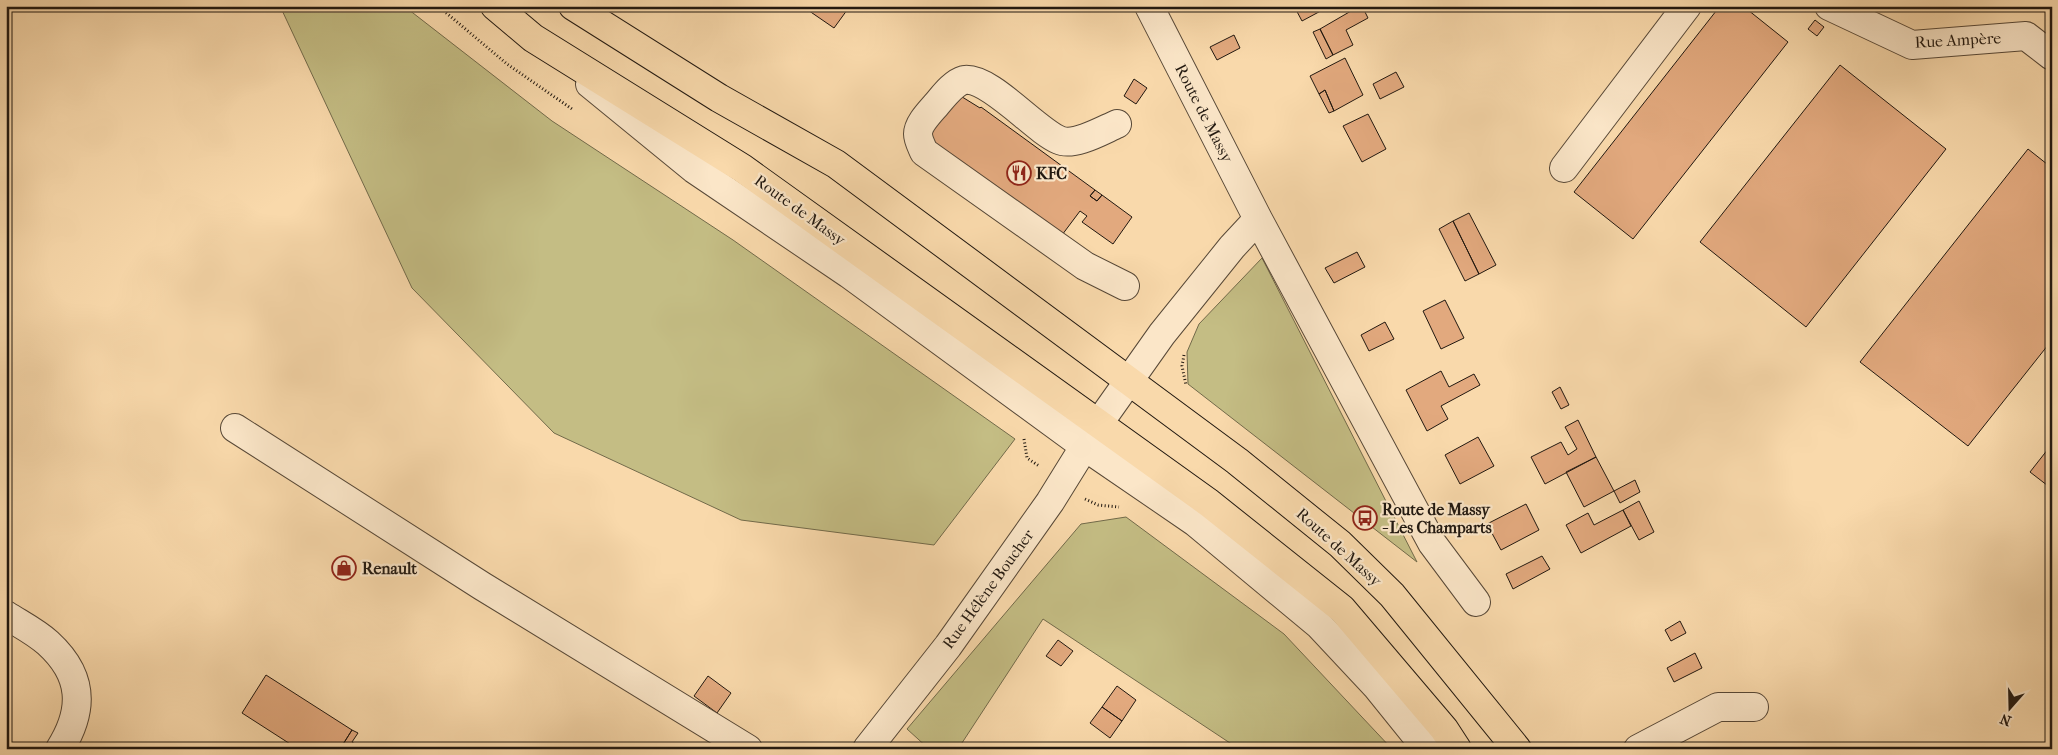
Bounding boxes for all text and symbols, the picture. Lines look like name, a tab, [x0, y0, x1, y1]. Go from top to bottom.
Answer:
street label: Rue Ampère	[1914, 28, 2002, 52]
street label: Route de Massy	[1171, 61, 1237, 166]
restaurant icon: KFC	[1006, 160, 1032, 186]
place label: KFC	[1036, 164, 1067, 183]
street label: Route de Massy	[751, 171, 850, 250]
place label: Route de Massy - Les Champarts	[1382, 500, 1492, 538]
street label: Route de Massy	[1293, 504, 1386, 590]
bus stop icon: Route de Massy - Les Champarts	[1352, 505, 1378, 531]
street label: Rue Hélène Boucher	[938, 526, 1038, 652]
shop icon: Renault	[331, 555, 357, 581]
place label: Renault	[362, 559, 417, 578]
north arrow	[1986, 682, 2036, 732]
text: N	[1997, 710, 2014, 730]

